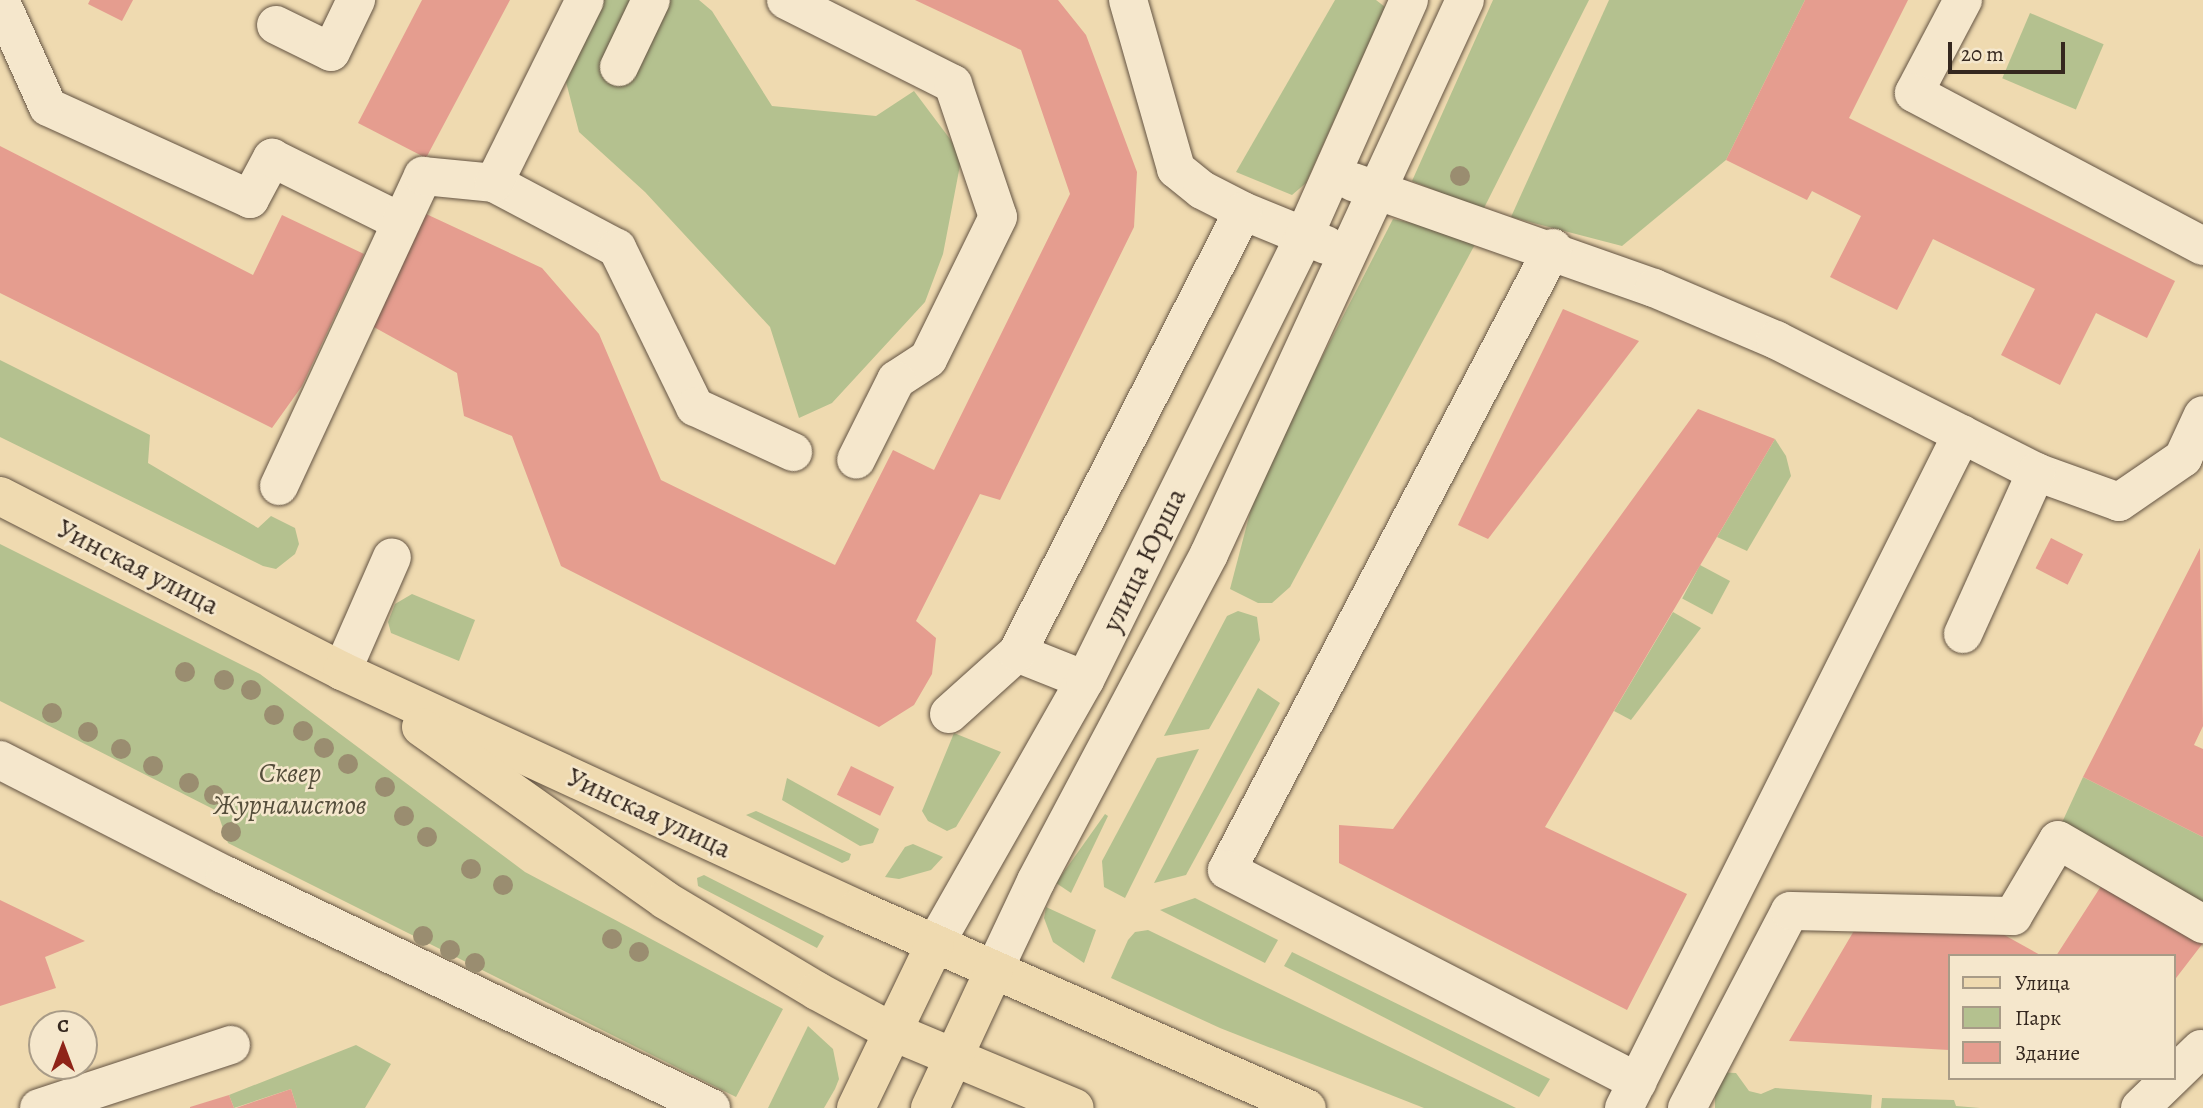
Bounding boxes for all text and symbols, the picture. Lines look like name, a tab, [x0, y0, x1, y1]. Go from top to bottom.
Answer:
scale bar	[1951, 28, 2068, 72]
text: 20 m	[1961, 40, 2004, 68]
street label: улица Юрша	[1095, 483, 1193, 637]
street label: Уинская улица	[51, 512, 225, 622]
park label: Сквер Журналистов	[213, 756, 367, 822]
street label: Уинская улица	[562, 760, 736, 866]
legend	[1948, 954, 2175, 1080]
text: Улица	[2015, 969, 2070, 997]
text: Парк	[2015, 1004, 2061, 1032]
north arrow	[28, 1010, 98, 1080]
text: С	[57, 1013, 69, 1039]
text: Здание	[2015, 1039, 2080, 1067]

